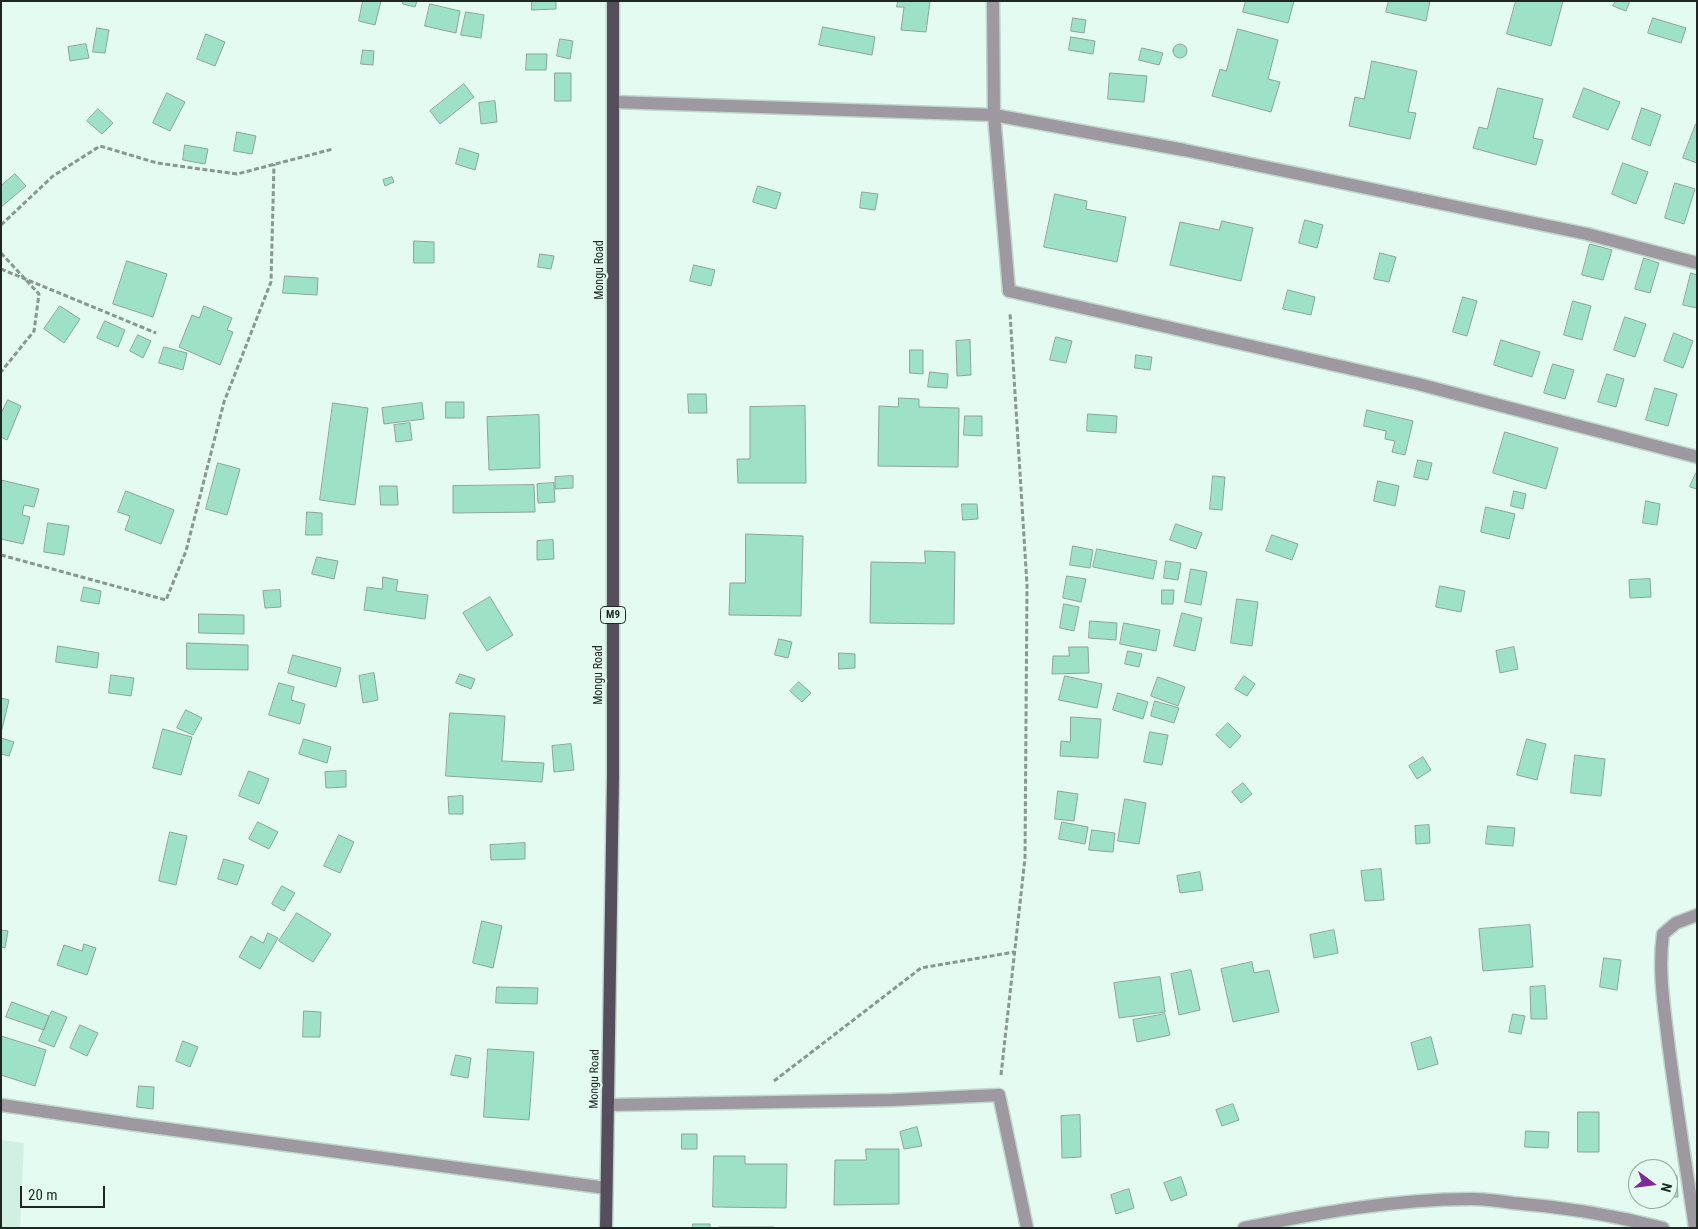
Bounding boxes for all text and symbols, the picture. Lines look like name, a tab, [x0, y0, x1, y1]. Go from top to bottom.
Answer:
street label: Mongu Road	[593, 240, 607, 300]
road number: M9	[600, 606, 626, 624]
street label: Mongu Road	[592, 645, 606, 705]
street label: Mongu Road	[587, 1049, 603, 1109]
north arrow	[1628, 1159, 1678, 1209]
scale bar	[22, 1176, 108, 1208]
text: N	[1658, 1181, 1675, 1194]
text: 20 m	[28, 1186, 58, 1204]

